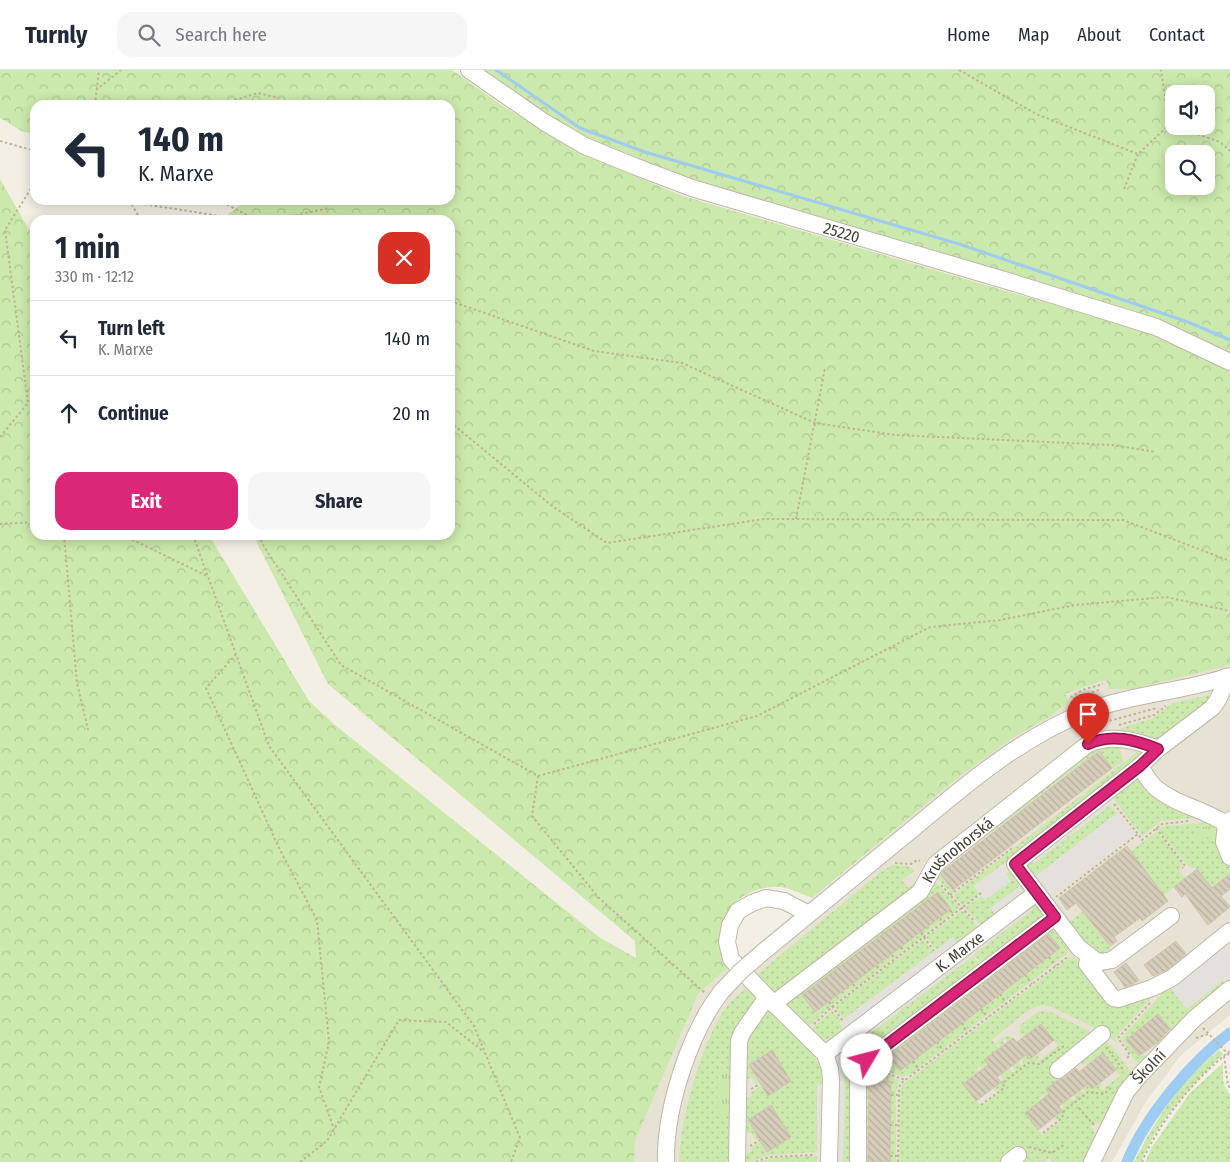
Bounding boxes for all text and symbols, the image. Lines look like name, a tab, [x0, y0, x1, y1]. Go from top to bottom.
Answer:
search box	[117, 12, 467, 57]
text: Turnly	[25, 21, 87, 49]
icon: search	[135, 21, 163, 49]
text: Search here	[175, 23, 267, 46]
text: Home	[947, 24, 990, 46]
text: Map	[1018, 24, 1049, 46]
text: About	[1077, 24, 1121, 46]
text: Contact	[1149, 24, 1205, 46]
map controls	[1165, 85, 1215, 195]
button: sound	[1165, 85, 1215, 135]
text: 140 m	[138, 118, 224, 160]
icon: left	[55, 120, 120, 185]
button: search	[1165, 145, 1215, 195]
text: K. Marxe	[138, 160, 214, 187]
street label: 25220	[822, 218, 862, 246]
text: 1 min	[55, 230, 120, 266]
button: close	[378, 232, 430, 284]
text: 330 m · 12:12	[55, 267, 134, 286]
text: Turn left	[98, 317, 165, 340]
icon: left	[55, 324, 83, 352]
text: 140 m	[384, 327, 430, 350]
text: K. Marxe	[98, 340, 153, 359]
icon: ahead	[55, 399, 83, 427]
text: Continue	[98, 402, 169, 425]
text: 20 m	[393, 402, 430, 425]
button: Exit	[55, 472, 238, 530]
button: Share	[248, 472, 430, 530]
pin	[1067, 693, 1109, 744]
icon: arrive	[1074, 700, 1102, 728]
street label: Krušnohorská	[918, 813, 997, 886]
street label: K. Marxe	[932, 927, 987, 976]
position arrow	[840, 1033, 892, 1085]
street label: Školní	[1127, 1045, 1169, 1087]

